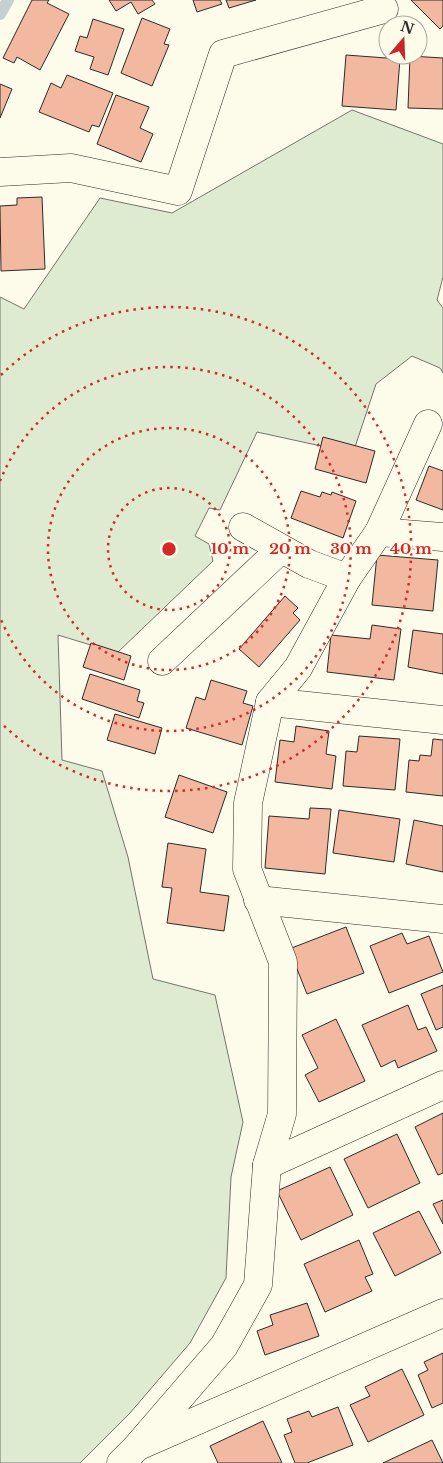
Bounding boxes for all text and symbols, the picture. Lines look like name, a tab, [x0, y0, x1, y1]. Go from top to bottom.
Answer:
north arrow	[378, 15, 428, 65]
text: N	[398, 17, 416, 38]
text: 10 m	[211, 539, 250, 558]
text: 20 m	[269, 539, 311, 558]
text: 30 m	[330, 539, 372, 558]
text: 40 m	[390, 539, 432, 558]
centre of rings	[160, 540, 178, 558]

